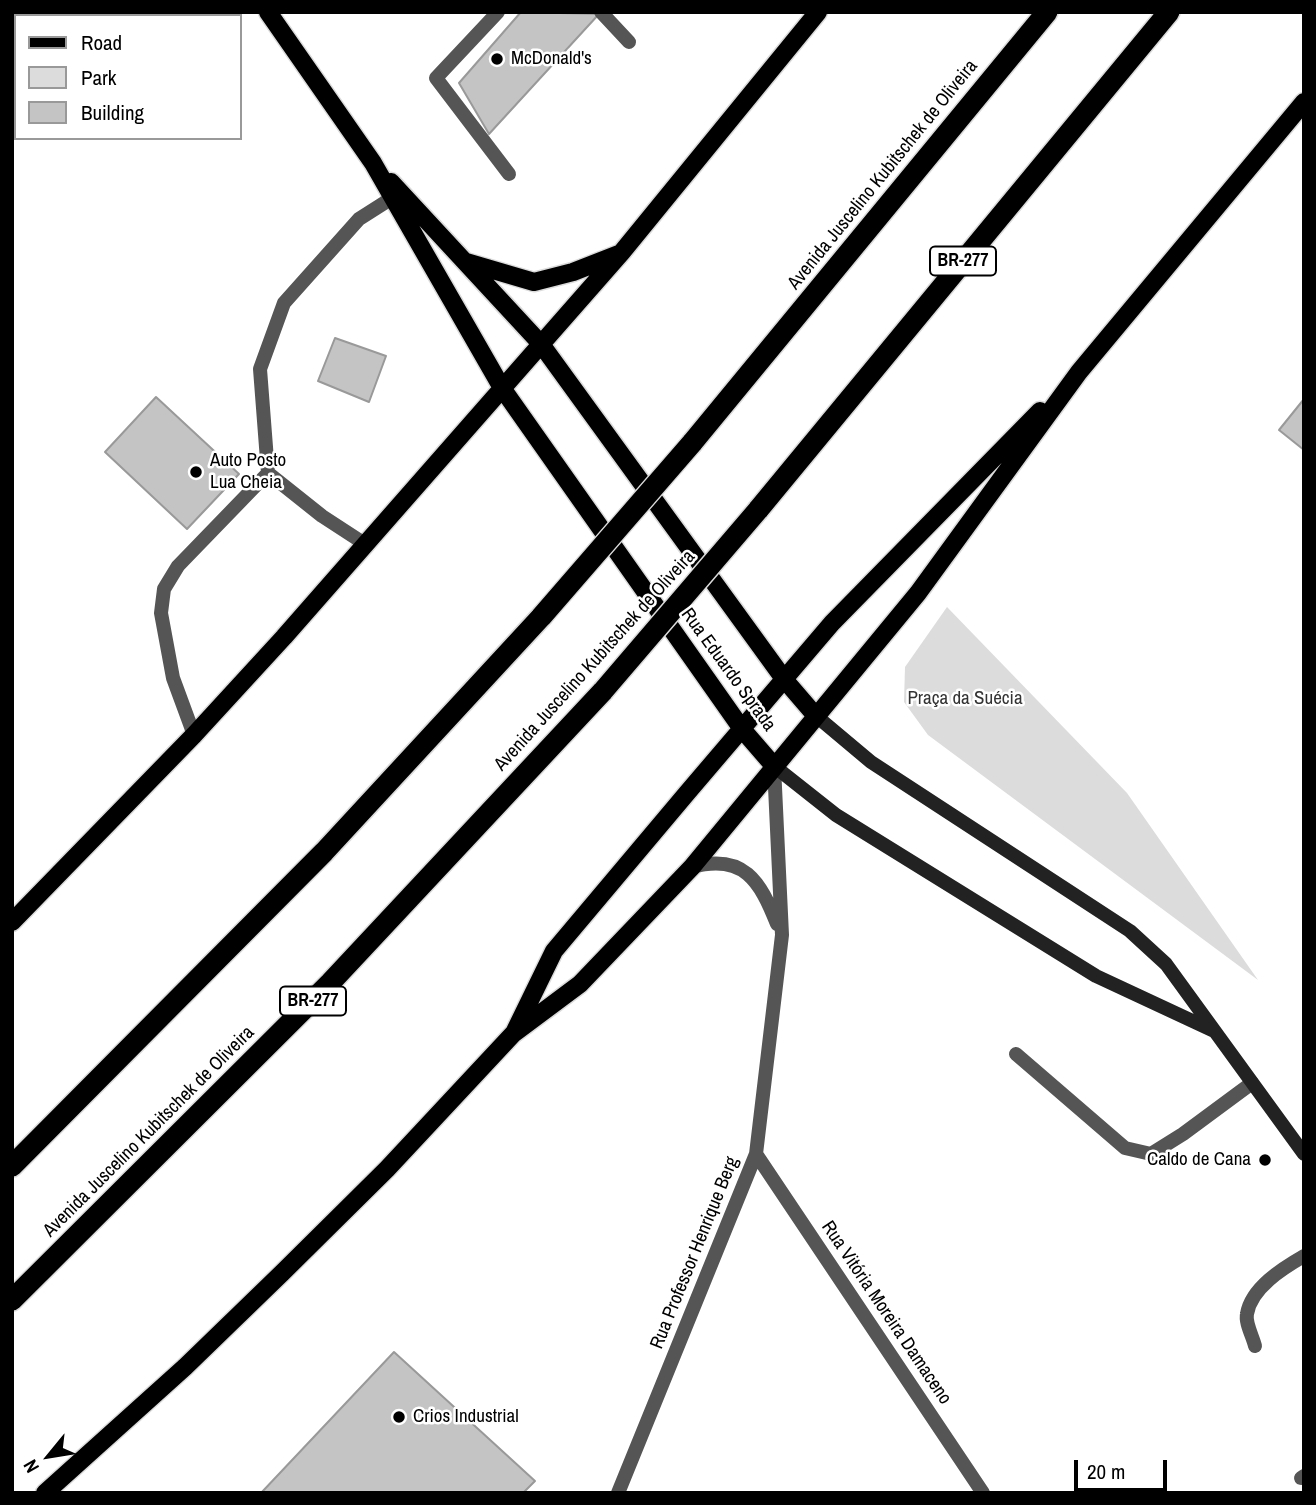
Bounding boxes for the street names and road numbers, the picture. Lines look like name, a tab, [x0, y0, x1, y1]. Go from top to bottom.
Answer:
street label: Avenida Juscelino Kubitschek de Oliveira	[783, 56, 983, 294]
road number: BR-277	[930, 246, 996, 276]
street label: Avenida Juscelino Kubitschek de Oliveira	[490, 546, 700, 776]
street label: Rua Eduardo Sprada	[676, 604, 780, 736]
road number: BR-277	[280, 986, 346, 1016]
street label: Avenida Juscelino Kubitschek de Oliveira	[39, 1022, 259, 1242]
street label: Rua Professor Henrique Berg	[646, 1154, 744, 1352]
street label: Rua Vitória Moreira Damaceno	[816, 1217, 956, 1409]

